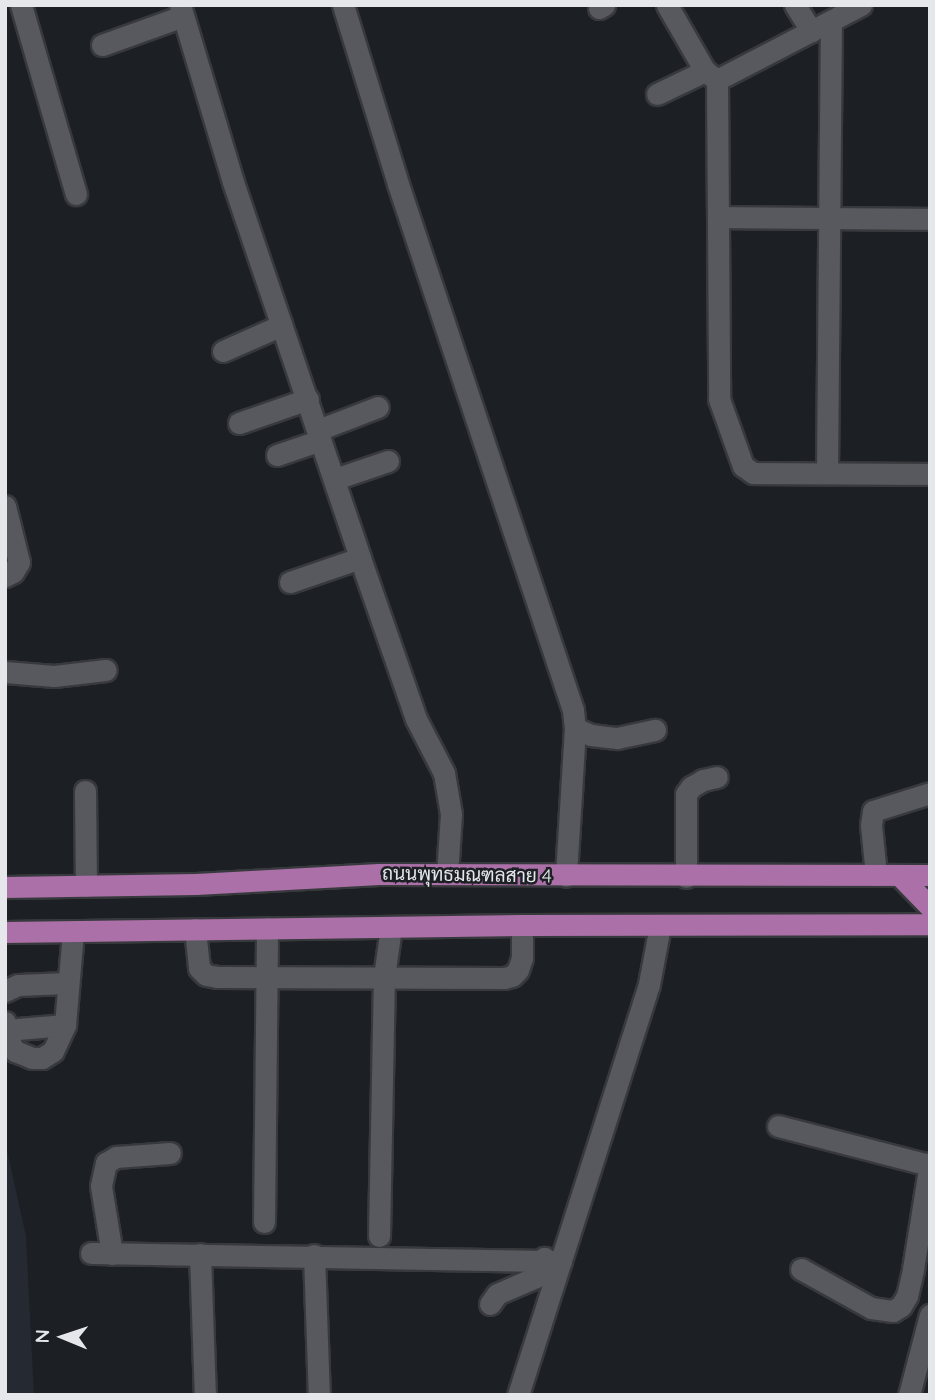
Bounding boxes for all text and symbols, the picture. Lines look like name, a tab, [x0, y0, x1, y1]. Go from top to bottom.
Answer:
street label: ถนนพุทธมณฑลสาย 4	[382, 862, 552, 888]
north arrow	[28, 1302, 98, 1372]
text: N	[30, 1329, 54, 1344]

